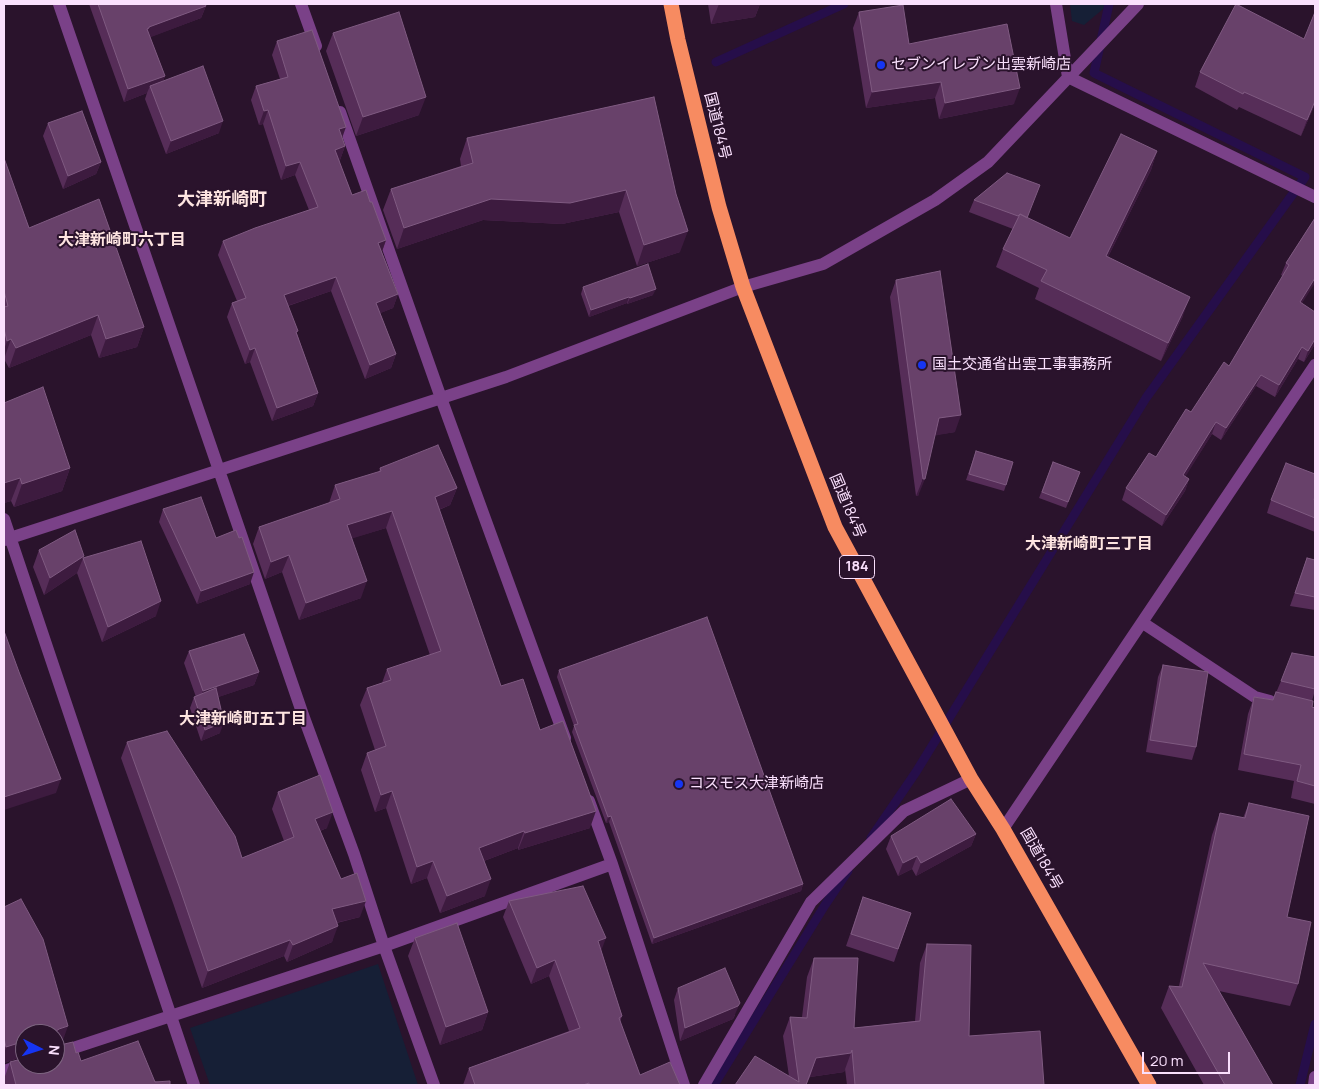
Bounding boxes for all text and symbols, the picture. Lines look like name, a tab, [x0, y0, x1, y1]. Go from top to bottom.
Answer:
place label: セブンイレブン出雲新崎店	[891, 56, 1071, 74]
marker: セブンイレブン出雲新崎店	[875, 59, 887, 71]
street label: 国道184号	[700, 91, 734, 161]
district label: 大津新崎町	[177, 189, 267, 211]
district label: 大津新崎町六丁目	[58, 231, 186, 251]
place label: 国土交通省出雲工事事務所	[932, 356, 1112, 374]
marker: 国土交通省出雲工事事務所	[916, 359, 928, 371]
street label: 国道184号	[825, 471, 869, 541]
district label: 大津新崎町三丁目	[1025, 535, 1153, 555]
road number: 184	[840, 556, 874, 578]
district label: 大津新崎町五丁目	[179, 710, 307, 730]
place label: コスモス大津新崎店	[689, 775, 824, 793]
marker: コスモス大津新崎店	[673, 778, 685, 790]
street label: 国道184号	[1016, 825, 1066, 893]
north arrow	[15, 1024, 65, 1074]
scale bar	[1144, 1042, 1232, 1074]
text: N	[45, 1044, 64, 1056]
text: 20 m	[1150, 1050, 1183, 1071]

